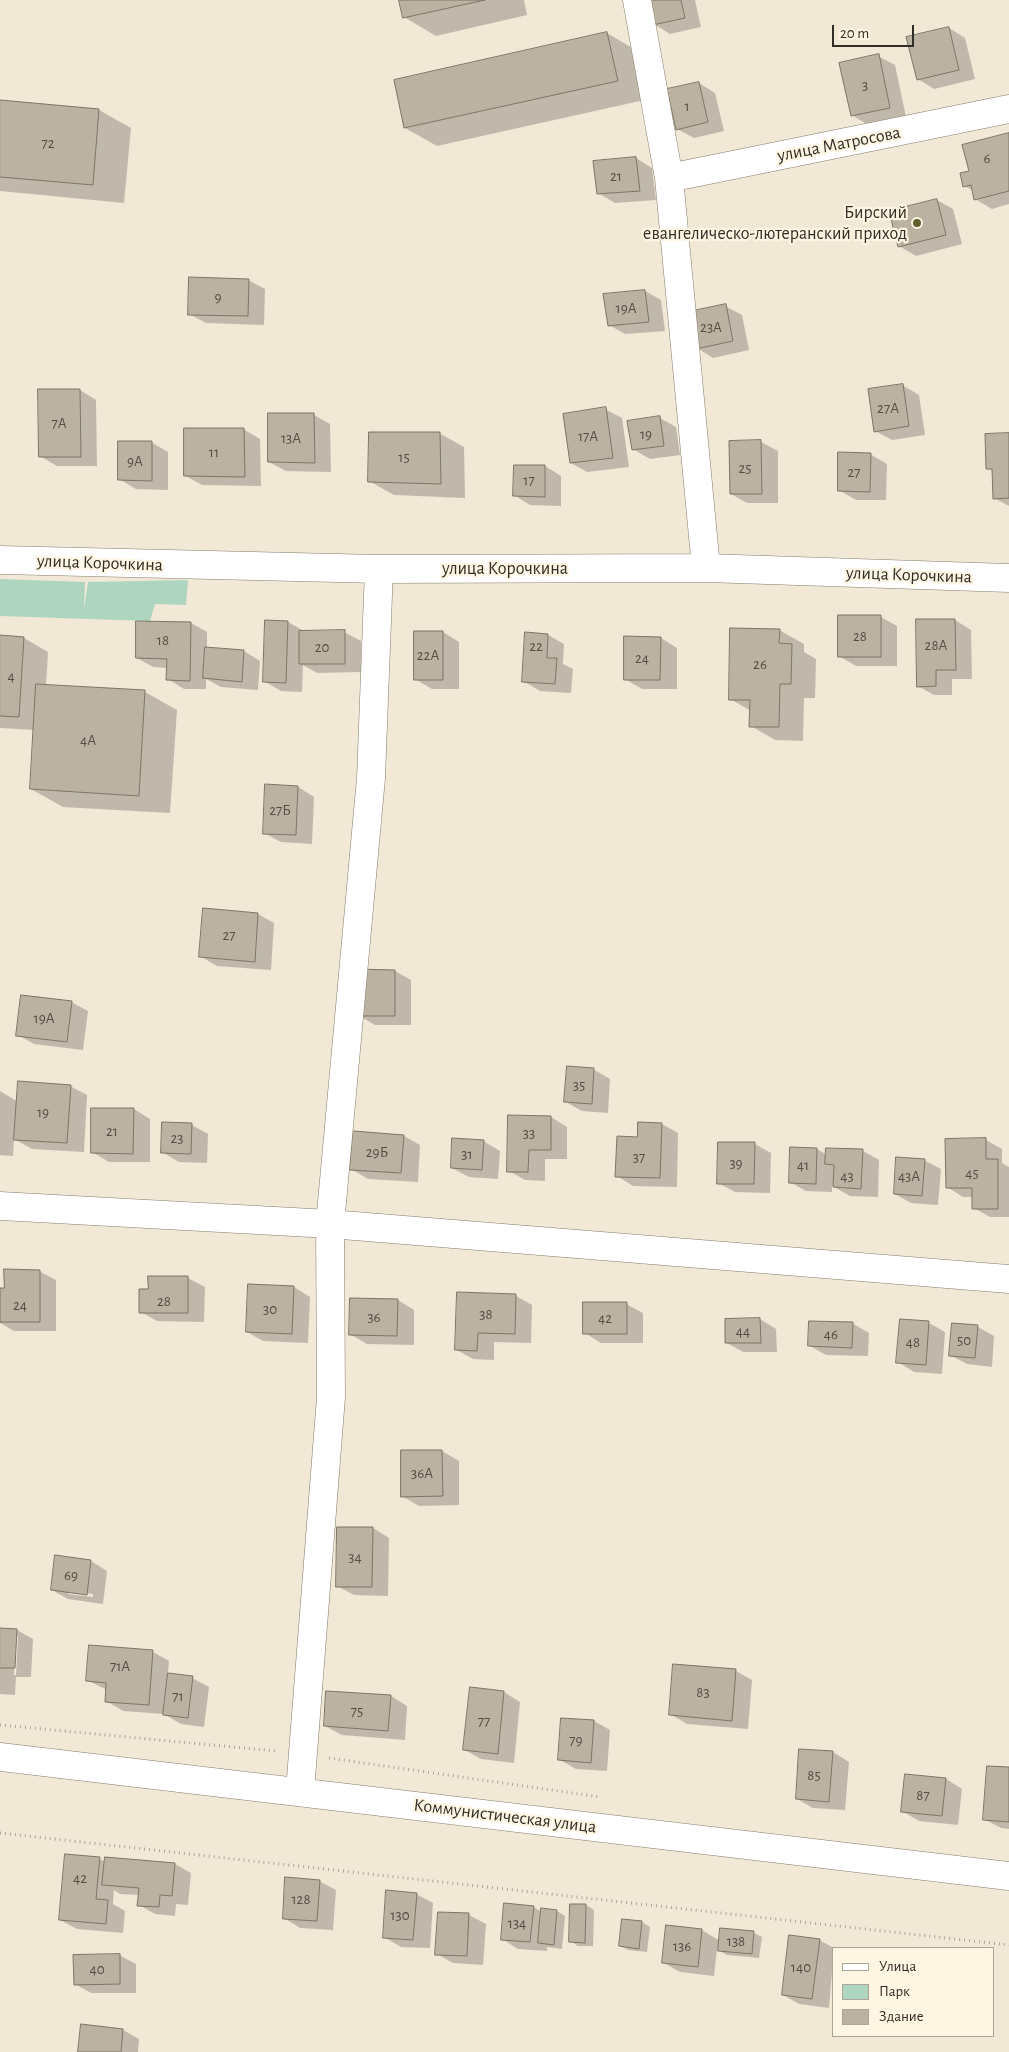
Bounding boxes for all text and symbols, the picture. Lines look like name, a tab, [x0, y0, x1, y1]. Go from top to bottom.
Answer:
scale bar	[834, 15, 916, 47]
text: 20 m	[840, 26, 869, 41]
house number: 3	[862, 76, 868, 94]
house number: 1	[684, 97, 690, 115]
street label: улица Матросова	[776, 121, 902, 167]
house number: 72	[41, 134, 55, 152]
house number: 6	[983, 149, 991, 167]
house number: 21	[610, 167, 622, 185]
place label: Бирский евангелическо-лютеранский приход	[643, 202, 907, 244]
marker: Бирский евангелическо-лютеранский приход	[911, 217, 923, 229]
house number: 9	[214, 288, 222, 306]
house number: 19А	[615, 299, 637, 317]
house number: 23А	[700, 318, 722, 336]
house number: 27А	[877, 399, 899, 417]
house number: 7А	[51, 414, 67, 432]
house number: 19	[640, 425, 652, 443]
house number: 17А	[578, 427, 598, 445]
house number: 13А	[281, 429, 301, 447]
house number: 11	[209, 443, 219, 461]
house number: 15	[398, 448, 410, 466]
house number: 9А	[127, 452, 143, 470]
house number: 25	[738, 459, 752, 477]
house number: 27	[847, 463, 861, 481]
house number: 17	[523, 471, 535, 489]
street label: улица Корочкина	[37, 550, 163, 576]
street label: улица Корочкина	[442, 558, 568, 580]
street label: улица Корочкина	[846, 562, 972, 588]
house number: 28	[853, 627, 867, 645]
house number: 18	[157, 631, 169, 649]
house number: 28А	[925, 636, 947, 654]
house number: 22	[529, 637, 543, 655]
house number: 20	[315, 638, 329, 656]
house number: 22А	[417, 646, 439, 664]
house number: 24	[635, 649, 649, 667]
house number: 26	[753, 655, 767, 673]
house number: 4	[7, 667, 15, 685]
house number: 4А	[80, 731, 96, 749]
house number: 27Б	[269, 801, 291, 819]
house number: 27	[222, 926, 236, 944]
house number: 19А	[33, 1009, 55, 1027]
house number: 35	[573, 1076, 585, 1094]
house number: 19	[37, 1103, 49, 1121]
house number: 21	[106, 1122, 118, 1140]
house number: 33	[523, 1124, 535, 1142]
house number: 23	[170, 1129, 184, 1147]
house number: 29Б	[366, 1143, 388, 1161]
house number: 31	[461, 1145, 473, 1163]
house number: 37	[633, 1148, 645, 1166]
house number: 39	[729, 1154, 743, 1172]
house number: 41	[797, 1156, 809, 1174]
house number: 45	[965, 1164, 979, 1182]
house number: 43	[840, 1167, 854, 1185]
house number: 43А	[898, 1167, 920, 1185]
house number: 28	[157, 1292, 171, 1310]
house number: 24	[13, 1296, 27, 1314]
house number: 30	[263, 1300, 277, 1318]
house number: 38	[479, 1305, 493, 1323]
house number: 36	[367, 1308, 381, 1326]
house number: 42	[598, 1309, 612, 1327]
house number: 44	[736, 1322, 750, 1340]
house number: 46	[824, 1325, 838, 1343]
house number: 50	[957, 1331, 971, 1349]
house number: 48	[906, 1333, 920, 1351]
house number: 36А	[411, 1464, 433, 1482]
house number: 34	[348, 1548, 362, 1566]
house number: 69	[64, 1566, 78, 1584]
house number: 71А	[110, 1657, 130, 1675]
house number: 83	[696, 1683, 710, 1701]
house number: 71	[172, 1687, 184, 1705]
house number: 75	[351, 1702, 363, 1720]
house number: 77	[478, 1712, 490, 1730]
house number: 79	[569, 1731, 583, 1749]
house number: 85	[807, 1766, 821, 1784]
house number: 87	[916, 1786, 930, 1804]
street label: Коммунистическая улица	[412, 1794, 598, 1838]
house number: 42	[73, 1869, 87, 1887]
house number: 128	[291, 1890, 311, 1908]
house number: 130	[390, 1906, 410, 1924]
house number: 134	[508, 1914, 526, 1932]
house number: 138	[727, 1932, 745, 1950]
house number: 136	[673, 1937, 691, 1955]
legend	[832, 1947, 994, 2037]
house number: 140	[791, 1958, 811, 1976]
text: Улица	[879, 1959, 916, 1974]
house number: 40	[89, 1960, 105, 1978]
text: Парк	[879, 1984, 910, 1999]
text: Здание	[879, 2009, 924, 2024]

